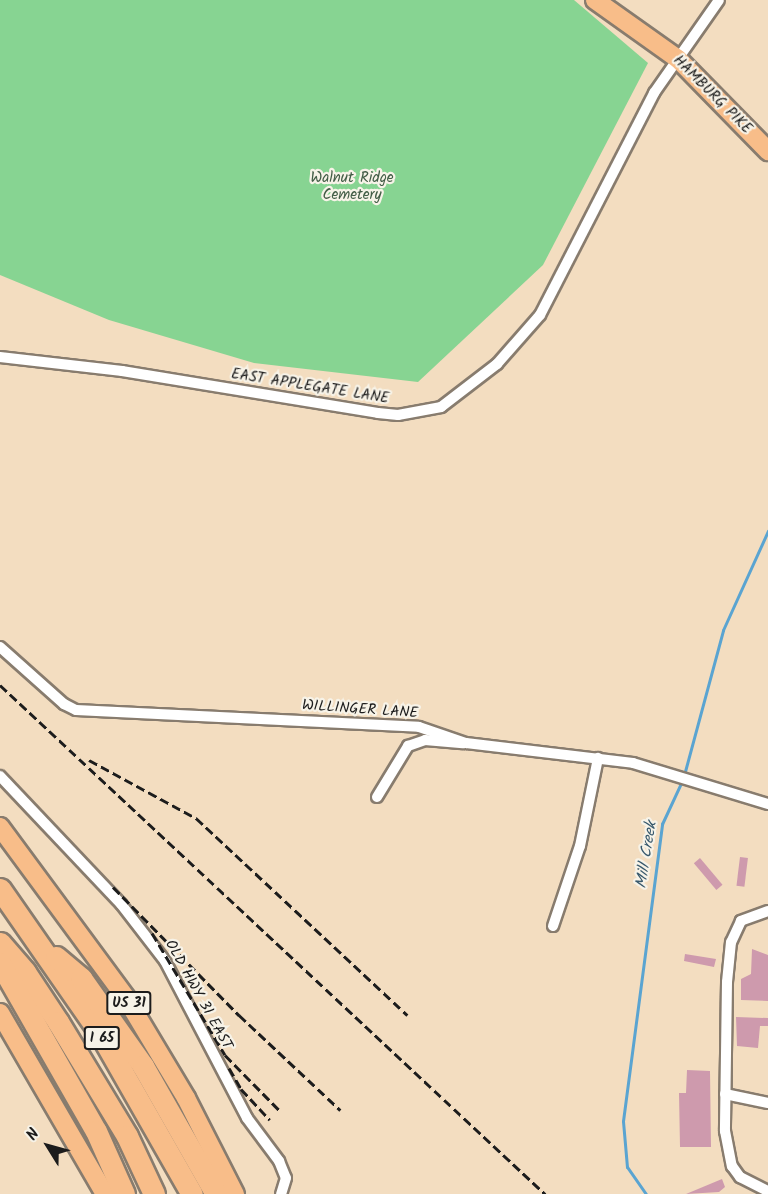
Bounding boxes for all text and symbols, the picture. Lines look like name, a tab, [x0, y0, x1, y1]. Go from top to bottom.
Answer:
street label: HAMBURG PIKE	[669, 52, 755, 138]
park label: Walnut Ridge Cemetery	[310, 169, 394, 204]
street label: EAST APPLEGATE LANE	[230, 366, 390, 408]
street label: WILLINGER LANE	[301, 697, 419, 723]
water label: Mill Creek	[632, 820, 662, 890]
street label: OLD HWY 31 EAST	[160, 937, 236, 1053]
road number: US 31	[105, 992, 153, 1014]
road number: I 65	[82, 1027, 122, 1049]
north arrow	[18, 1116, 78, 1176]
text: N	[20, 1123, 46, 1146]

